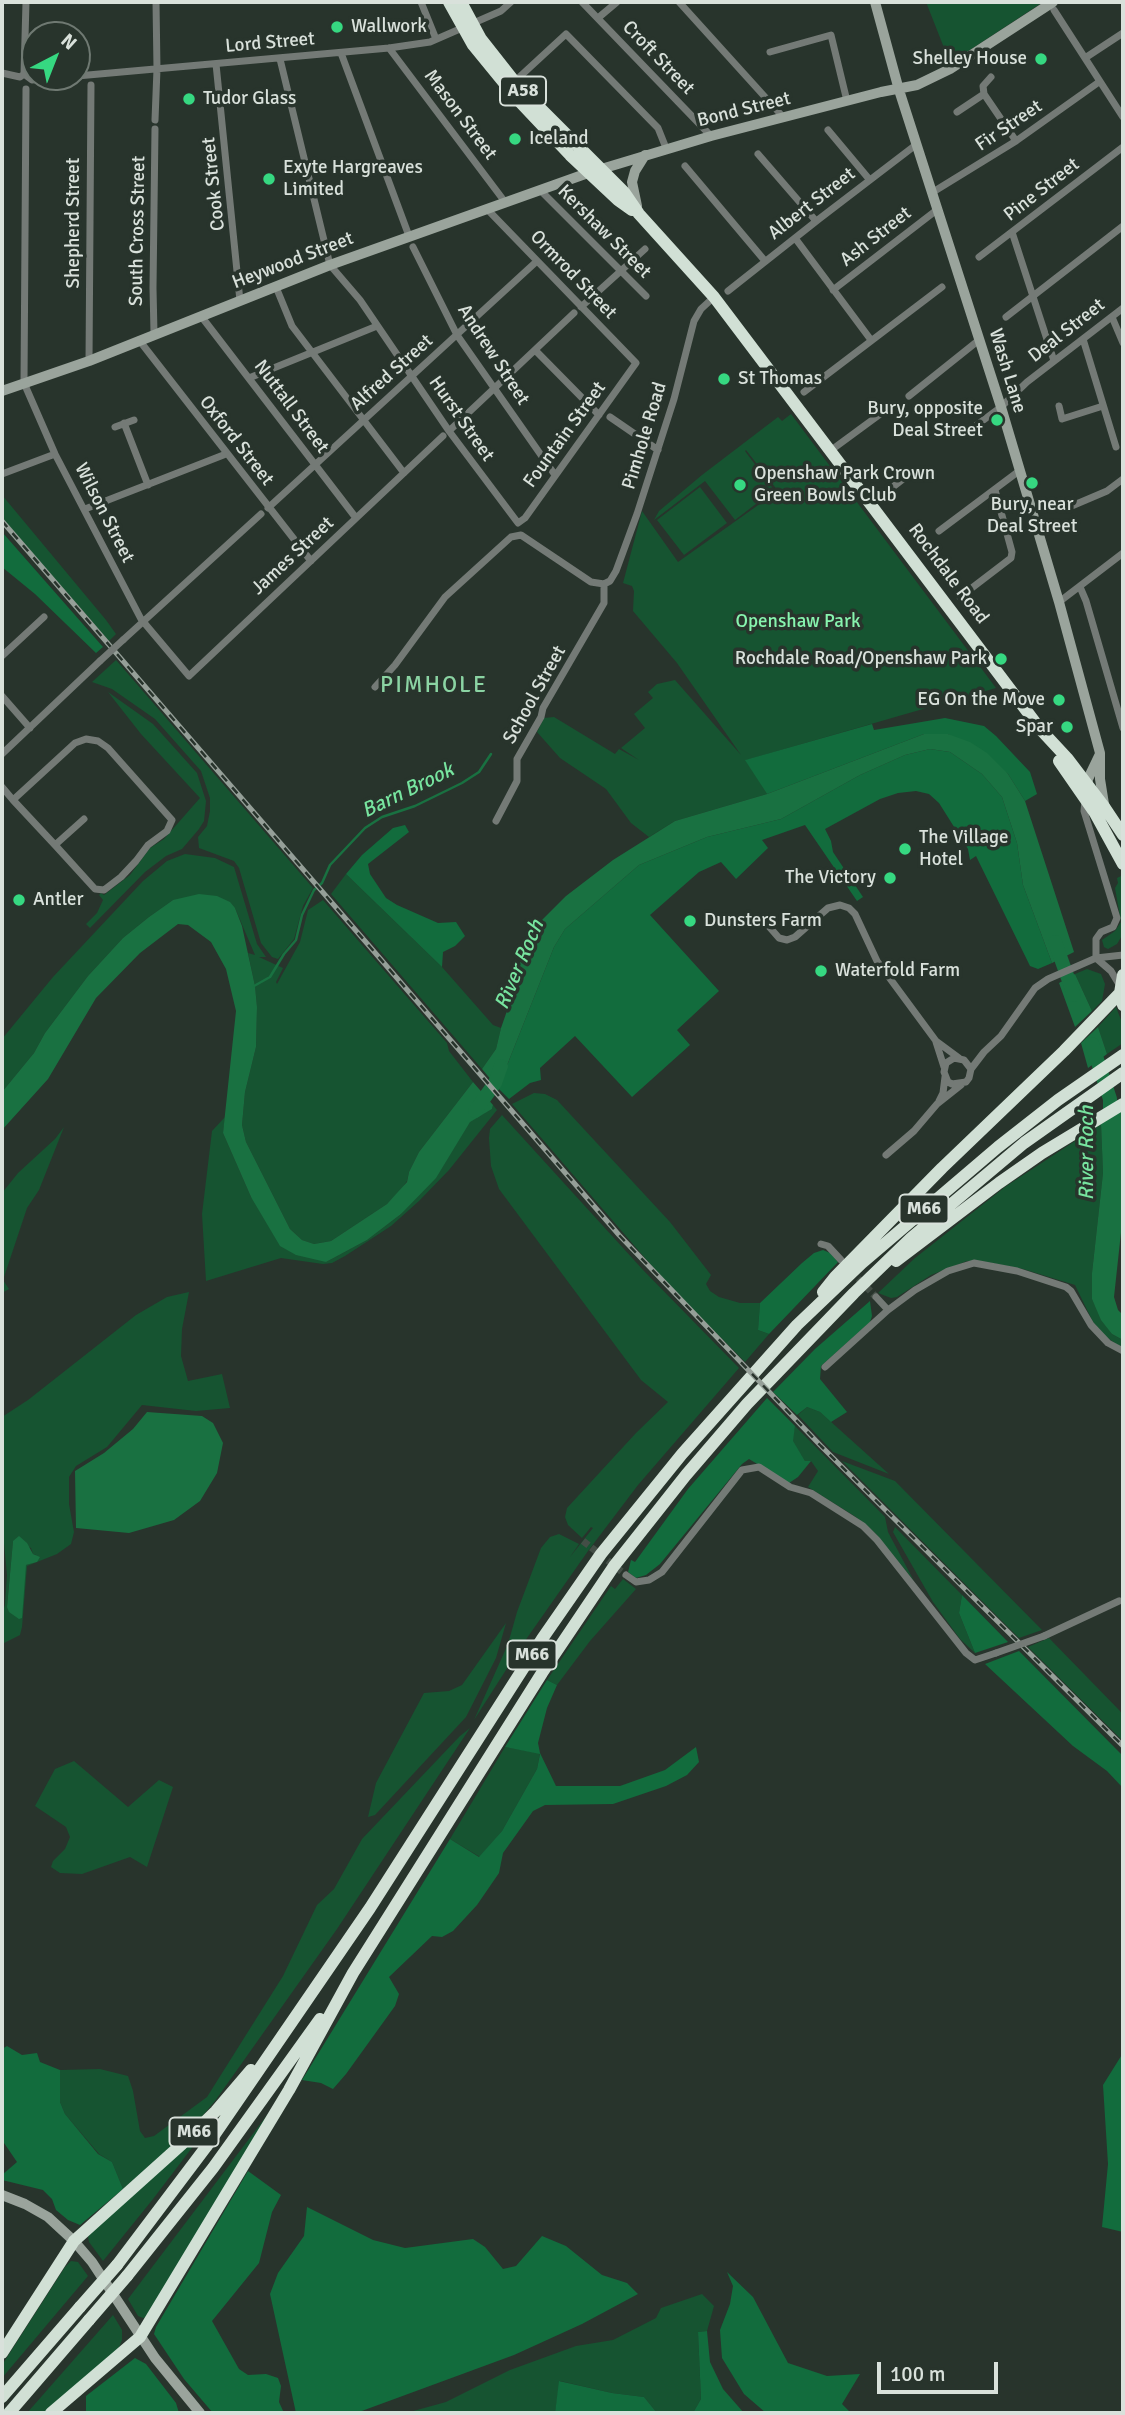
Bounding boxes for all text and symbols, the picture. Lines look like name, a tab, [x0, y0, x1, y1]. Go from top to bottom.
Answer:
place label: Wallwork	[351, 16, 427, 38]
street label: Croft Street	[617, 16, 699, 100]
marker: Wallwork	[329, 19, 345, 35]
north arrow	[21, 21, 91, 91]
street label: Lord Street	[224, 28, 316, 58]
text: N	[56, 29, 82, 55]
place label: Shelley House	[913, 48, 1027, 70]
marker: Shelley House	[1033, 51, 1049, 67]
street label: Mason Street	[419, 65, 501, 165]
road number: A58	[500, 76, 546, 106]
street label: Bond Street	[695, 87, 793, 133]
place label: Tudor Glass	[203, 88, 296, 110]
marker: Tudor Glass	[181, 91, 197, 107]
street label: Fir Street	[971, 95, 1047, 157]
place label: Iceland	[529, 128, 589, 150]
marker: Iceland	[507, 131, 523, 147]
street label: Cook Street	[198, 136, 230, 232]
street label: Pine Street	[1000, 153, 1084, 227]
street label: South Cross Street	[125, 156, 151, 306]
place label: Exyte Hargreaves Limited	[283, 157, 423, 201]
street label: Shepherd Street	[63, 158, 85, 288]
street label: Albert Street	[764, 163, 860, 245]
marker: Exyte Hargreaves Limited	[261, 171, 277, 187]
street label: Kershaw Street	[552, 180, 656, 284]
street label: Ash Street	[836, 202, 916, 272]
street label: Ormrod Street	[525, 226, 621, 324]
street label: Heywood Street	[229, 227, 357, 295]
street label: Deal Street	[1024, 294, 1110, 368]
street label: Andrew Street	[452, 300, 534, 410]
street label: Wash Lane	[983, 326, 1031, 416]
street label: Alfred Street	[346, 330, 438, 416]
street label: Nuttall Street	[249, 356, 333, 458]
place label: St Thomas	[738, 368, 822, 390]
marker: St Thomas	[716, 371, 732, 387]
street label: Hurst Street	[423, 372, 499, 466]
street label: Fountain Street	[519, 378, 611, 492]
street label: Pimhole Road	[618, 380, 672, 492]
street label: Oxford Street	[194, 392, 278, 490]
place label: Bury, opposite Deal Street	[867, 398, 983, 442]
marker: Bury, opposite Deal Street	[989, 412, 1005, 428]
street label: Wilson Street	[69, 459, 139, 567]
place label: Openshaw Park Crown Green Bowls Club	[754, 463, 935, 507]
marker: Bury, near Deal Street	[1024, 475, 1040, 491]
marker: Openshaw Park Crown Green Bowls Club	[732, 477, 748, 493]
place label: Bury, near Deal Street	[987, 494, 1077, 538]
street label: James Street	[247, 512, 339, 600]
street label: Rochdale Road	[903, 519, 993, 629]
park label: Openshaw Park	[736, 611, 860, 633]
street label: School Street	[499, 642, 571, 748]
place label: Rochdale Road/Openshaw Park	[735, 648, 987, 670]
marker: Rochdale Road/Openshaw Park	[993, 651, 1009, 667]
district label: PIMHOLE	[381, 672, 487, 700]
place label: EG On the Move	[917, 689, 1045, 711]
marker: EG On the Move	[1051, 692, 1067, 708]
place label: Spar	[1016, 716, 1053, 738]
marker: Spar	[1059, 719, 1075, 735]
water label: Barn Brook	[358, 758, 458, 824]
place label: The Village Hotel	[919, 827, 1009, 871]
marker: The Village Hotel	[897, 841, 913, 857]
place label: The Victory	[785, 867, 876, 889]
marker: The Victory	[882, 870, 898, 886]
place label: Antler	[33, 889, 84, 911]
marker: Antler	[11, 892, 27, 908]
place label: Dunsters Farm	[704, 910, 822, 932]
marker: Dunsters Farm	[682, 913, 698, 929]
water label: River Roch	[490, 916, 550, 1014]
place label: Waterfold Farm	[835, 960, 960, 982]
marker: Waterfold Farm	[813, 963, 829, 979]
water label: River Roch	[1074, 1106, 1100, 1200]
road number: M66	[900, 1194, 948, 1224]
road number: M66	[508, 1640, 556, 1670]
road number: M66	[170, 2118, 218, 2146]
scale bar	[880, 2348, 1001, 2392]
text: 100 m	[890, 2361, 945, 2387]

